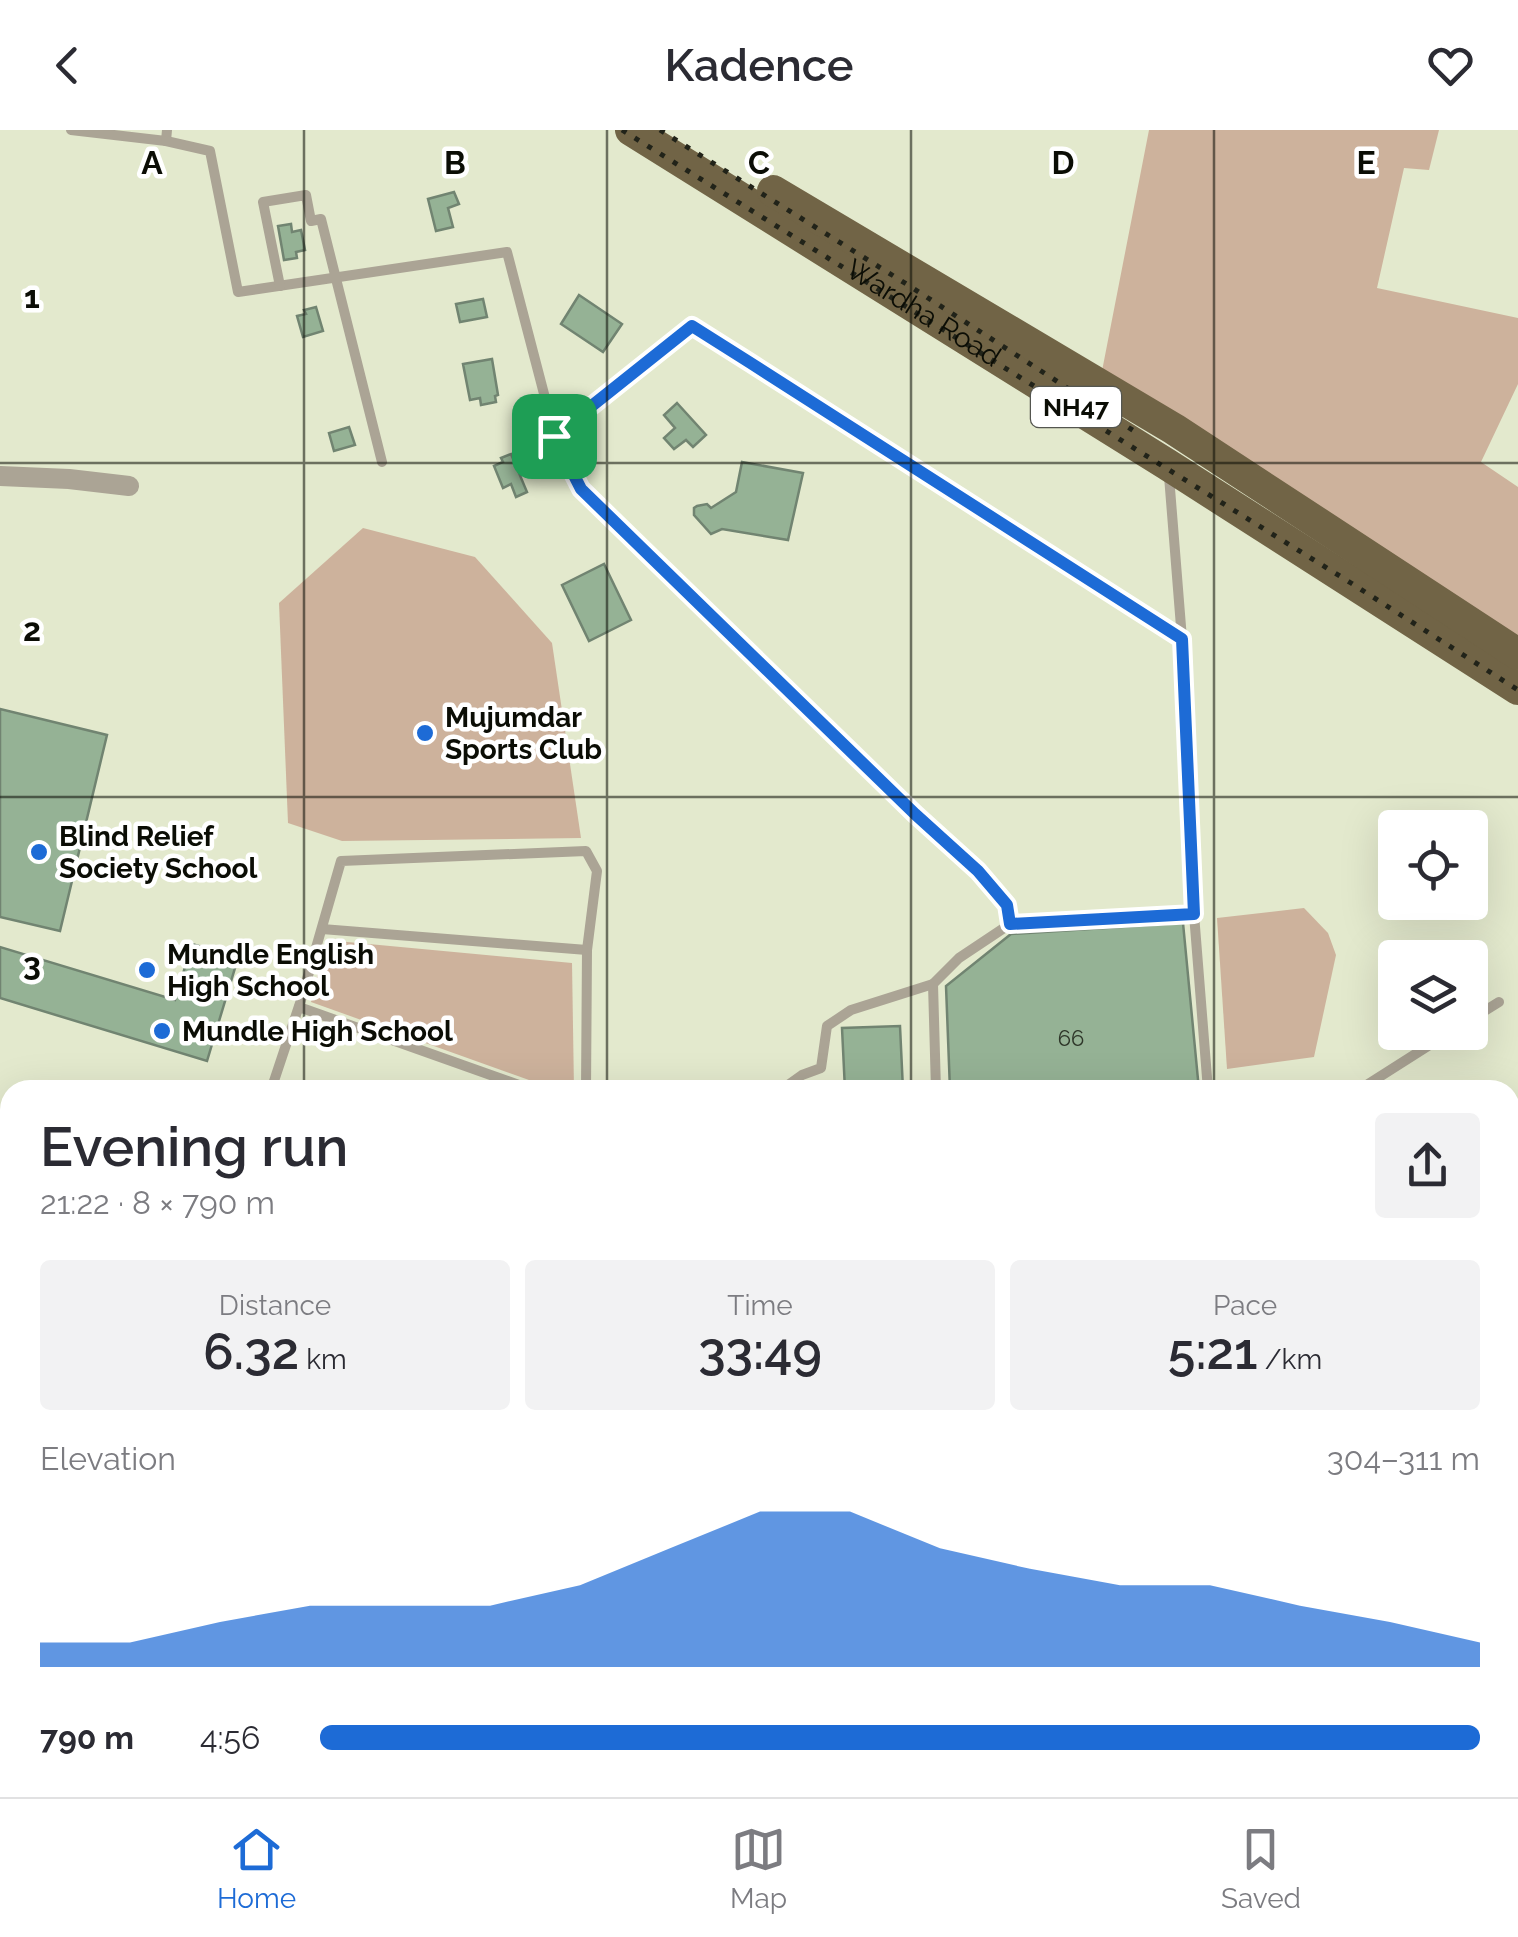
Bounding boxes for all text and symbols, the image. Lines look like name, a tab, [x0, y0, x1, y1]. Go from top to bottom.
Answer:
icon: back	[40, 38, 95, 93]
icon: heart	[1423, 38, 1478, 93]
text: Kadence	[664, 39, 854, 92]
text: A	[141, 144, 163, 181]
text: B	[444, 144, 466, 181]
text: C	[748, 144, 770, 181]
text: D	[1052, 144, 1074, 181]
text: E	[1356, 144, 1376, 181]
street label: Wardha Road	[840, 252, 1007, 373]
text: 1	[24, 278, 40, 315]
road number: NH47	[1031, 387, 1121, 427]
pin	[512, 394, 597, 479]
icon: arrive	[527, 409, 582, 464]
text: 2	[23, 611, 41, 648]
place label: Mujumdar Sports Club	[445, 701, 602, 766]
marker: Mujumdar Sports Club	[414, 722, 436, 744]
map controls	[1378, 810, 1488, 1050]
button: locate	[1378, 810, 1488, 920]
place label: Blind Relief Society School	[59, 820, 258, 885]
marker: Blind Relief Society School	[28, 841, 50, 863]
place label: Mundle English High School	[167, 938, 374, 1003]
button: layers	[1378, 940, 1488, 1050]
text: 3	[23, 945, 41, 982]
marker: Mundle English High School	[136, 959, 158, 981]
place label: Mundle High School	[182, 1015, 453, 1048]
marker: Mundle High School	[151, 1020, 173, 1042]
house number: 66	[1058, 1025, 1084, 1051]
button: share	[1375, 1113, 1480, 1218]
text: Evening run	[40, 1114, 348, 1179]
text: 21:22 · 8 × 790 m	[40, 1184, 275, 1221]
text: Distance	[219, 1289, 331, 1322]
text: Time	[727, 1289, 793, 1322]
text: Pace	[1213, 1289, 1277, 1322]
text: 6.32	[203, 1322, 299, 1381]
text: 33:49	[698, 1322, 822, 1381]
text: 5:21	[1168, 1322, 1258, 1381]
text: km	[299, 1343, 347, 1376]
text: /km	[1258, 1343, 1322, 1376]
text: Elevation	[40, 1440, 176, 1477]
text: 304–311 m	[1327, 1440, 1480, 1477]
text: 790 m	[40, 1719, 134, 1756]
text: 4:56	[200, 1719, 260, 1756]
tab: Home	[217, 1822, 296, 1915]
tab: Map	[730, 1822, 787, 1915]
tab: Saved	[1221, 1822, 1301, 1915]

